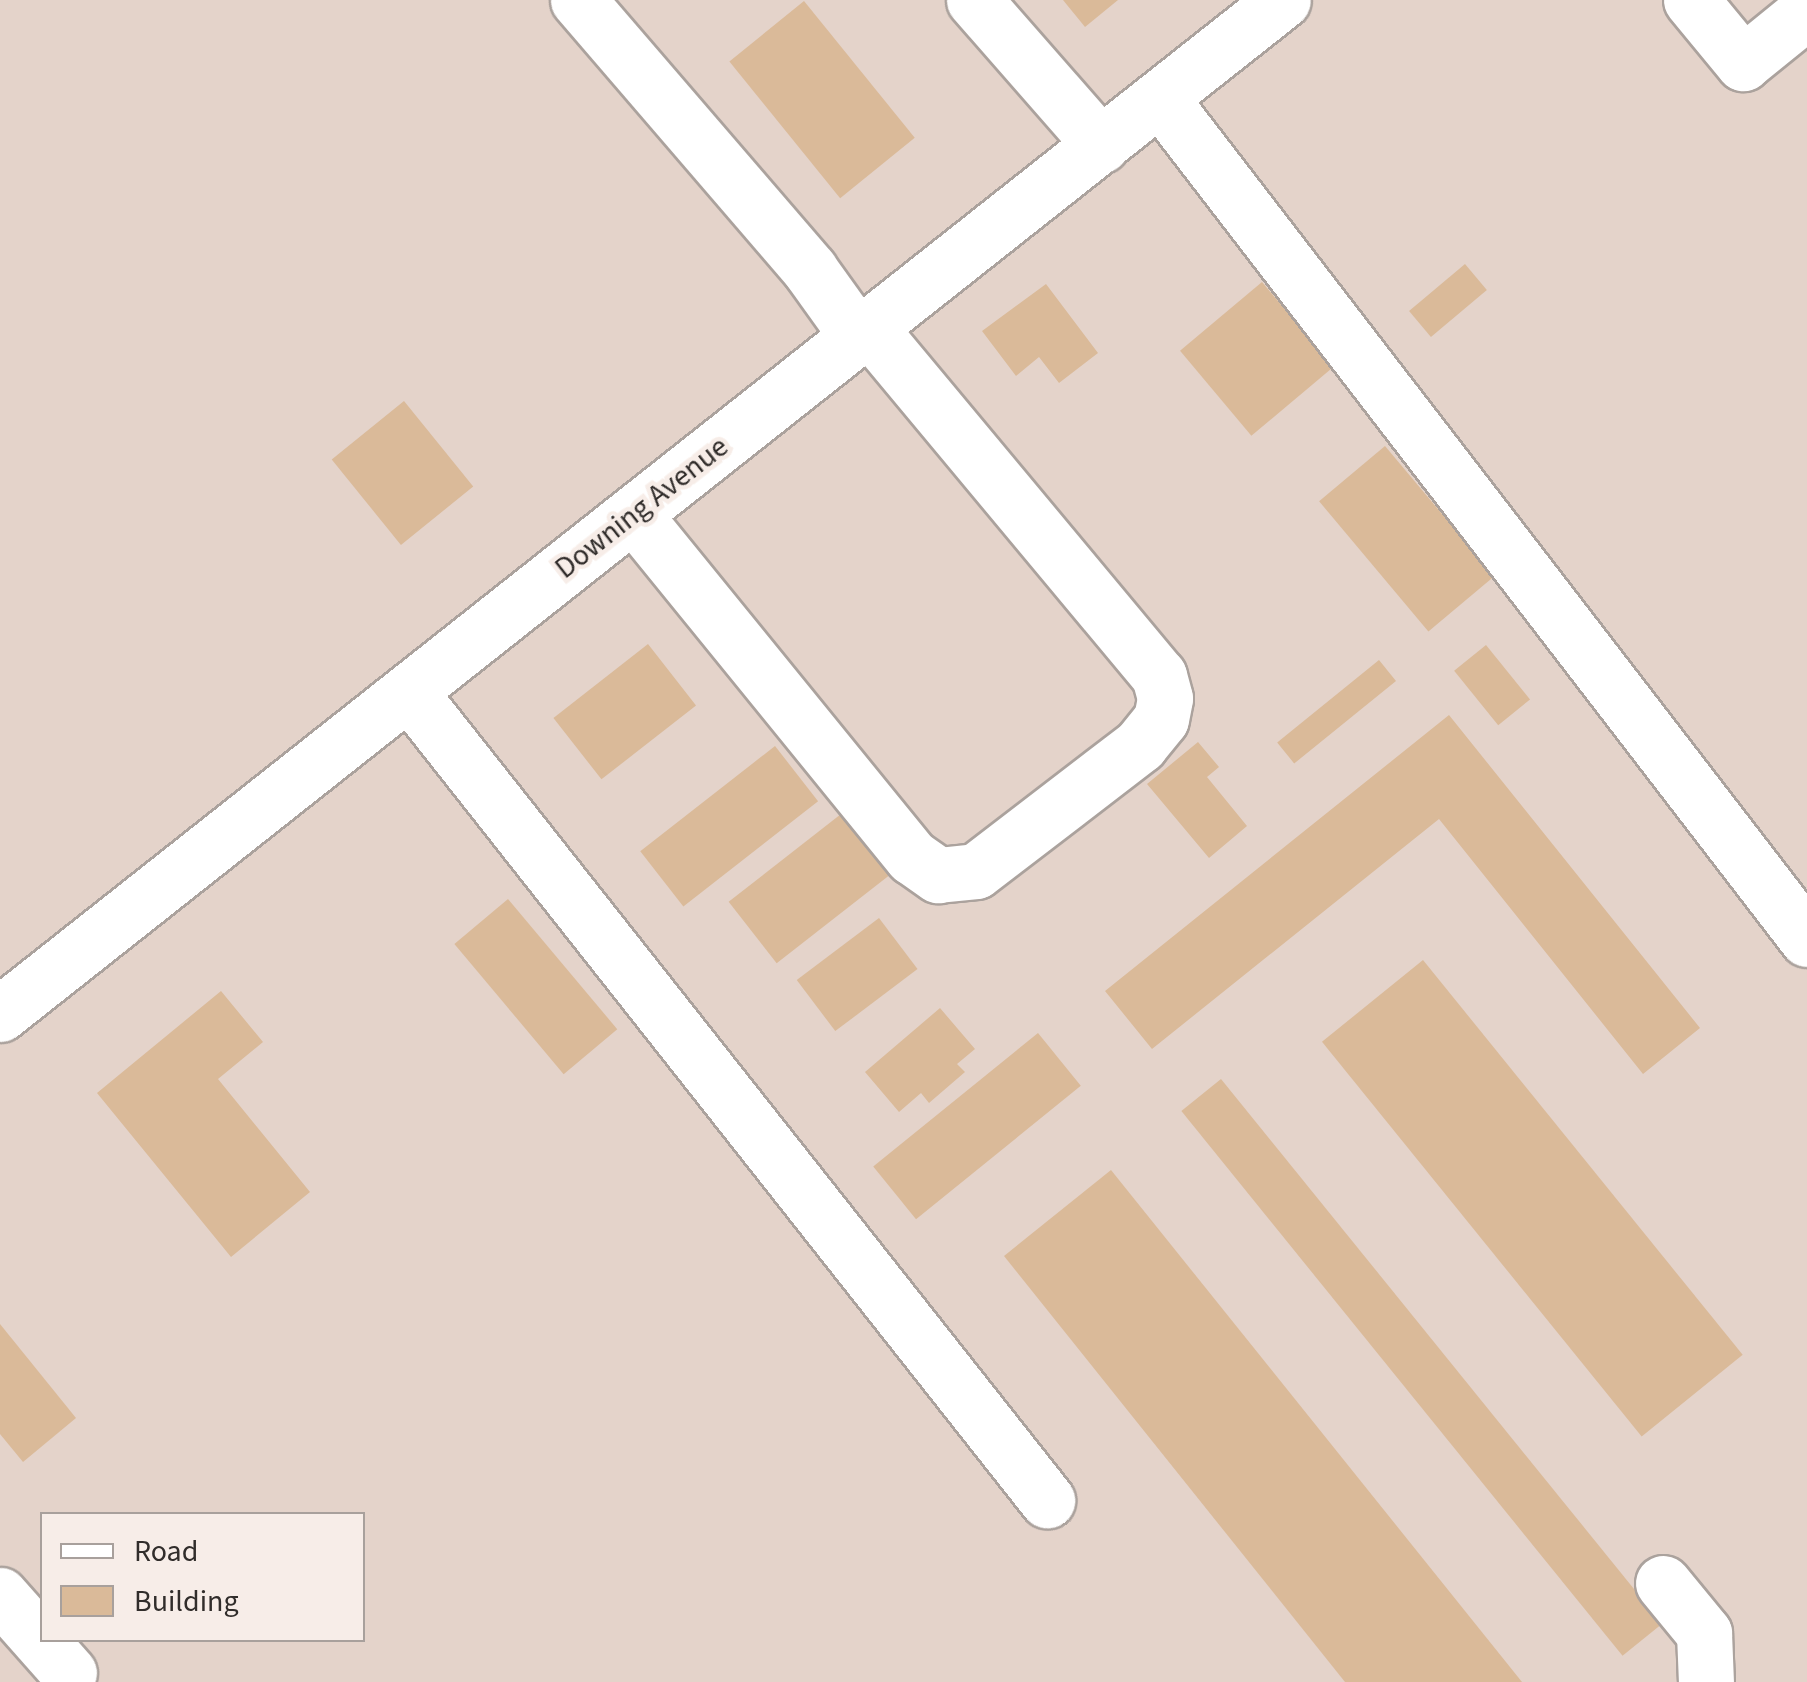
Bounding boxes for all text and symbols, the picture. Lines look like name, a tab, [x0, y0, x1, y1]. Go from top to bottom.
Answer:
street label: Downing Avenue	[548, 429, 736, 587]
legend	[40, 1512, 365, 1642]
text: Road	[134, 1530, 198, 1573]
text: Building	[134, 1580, 239, 1623]

